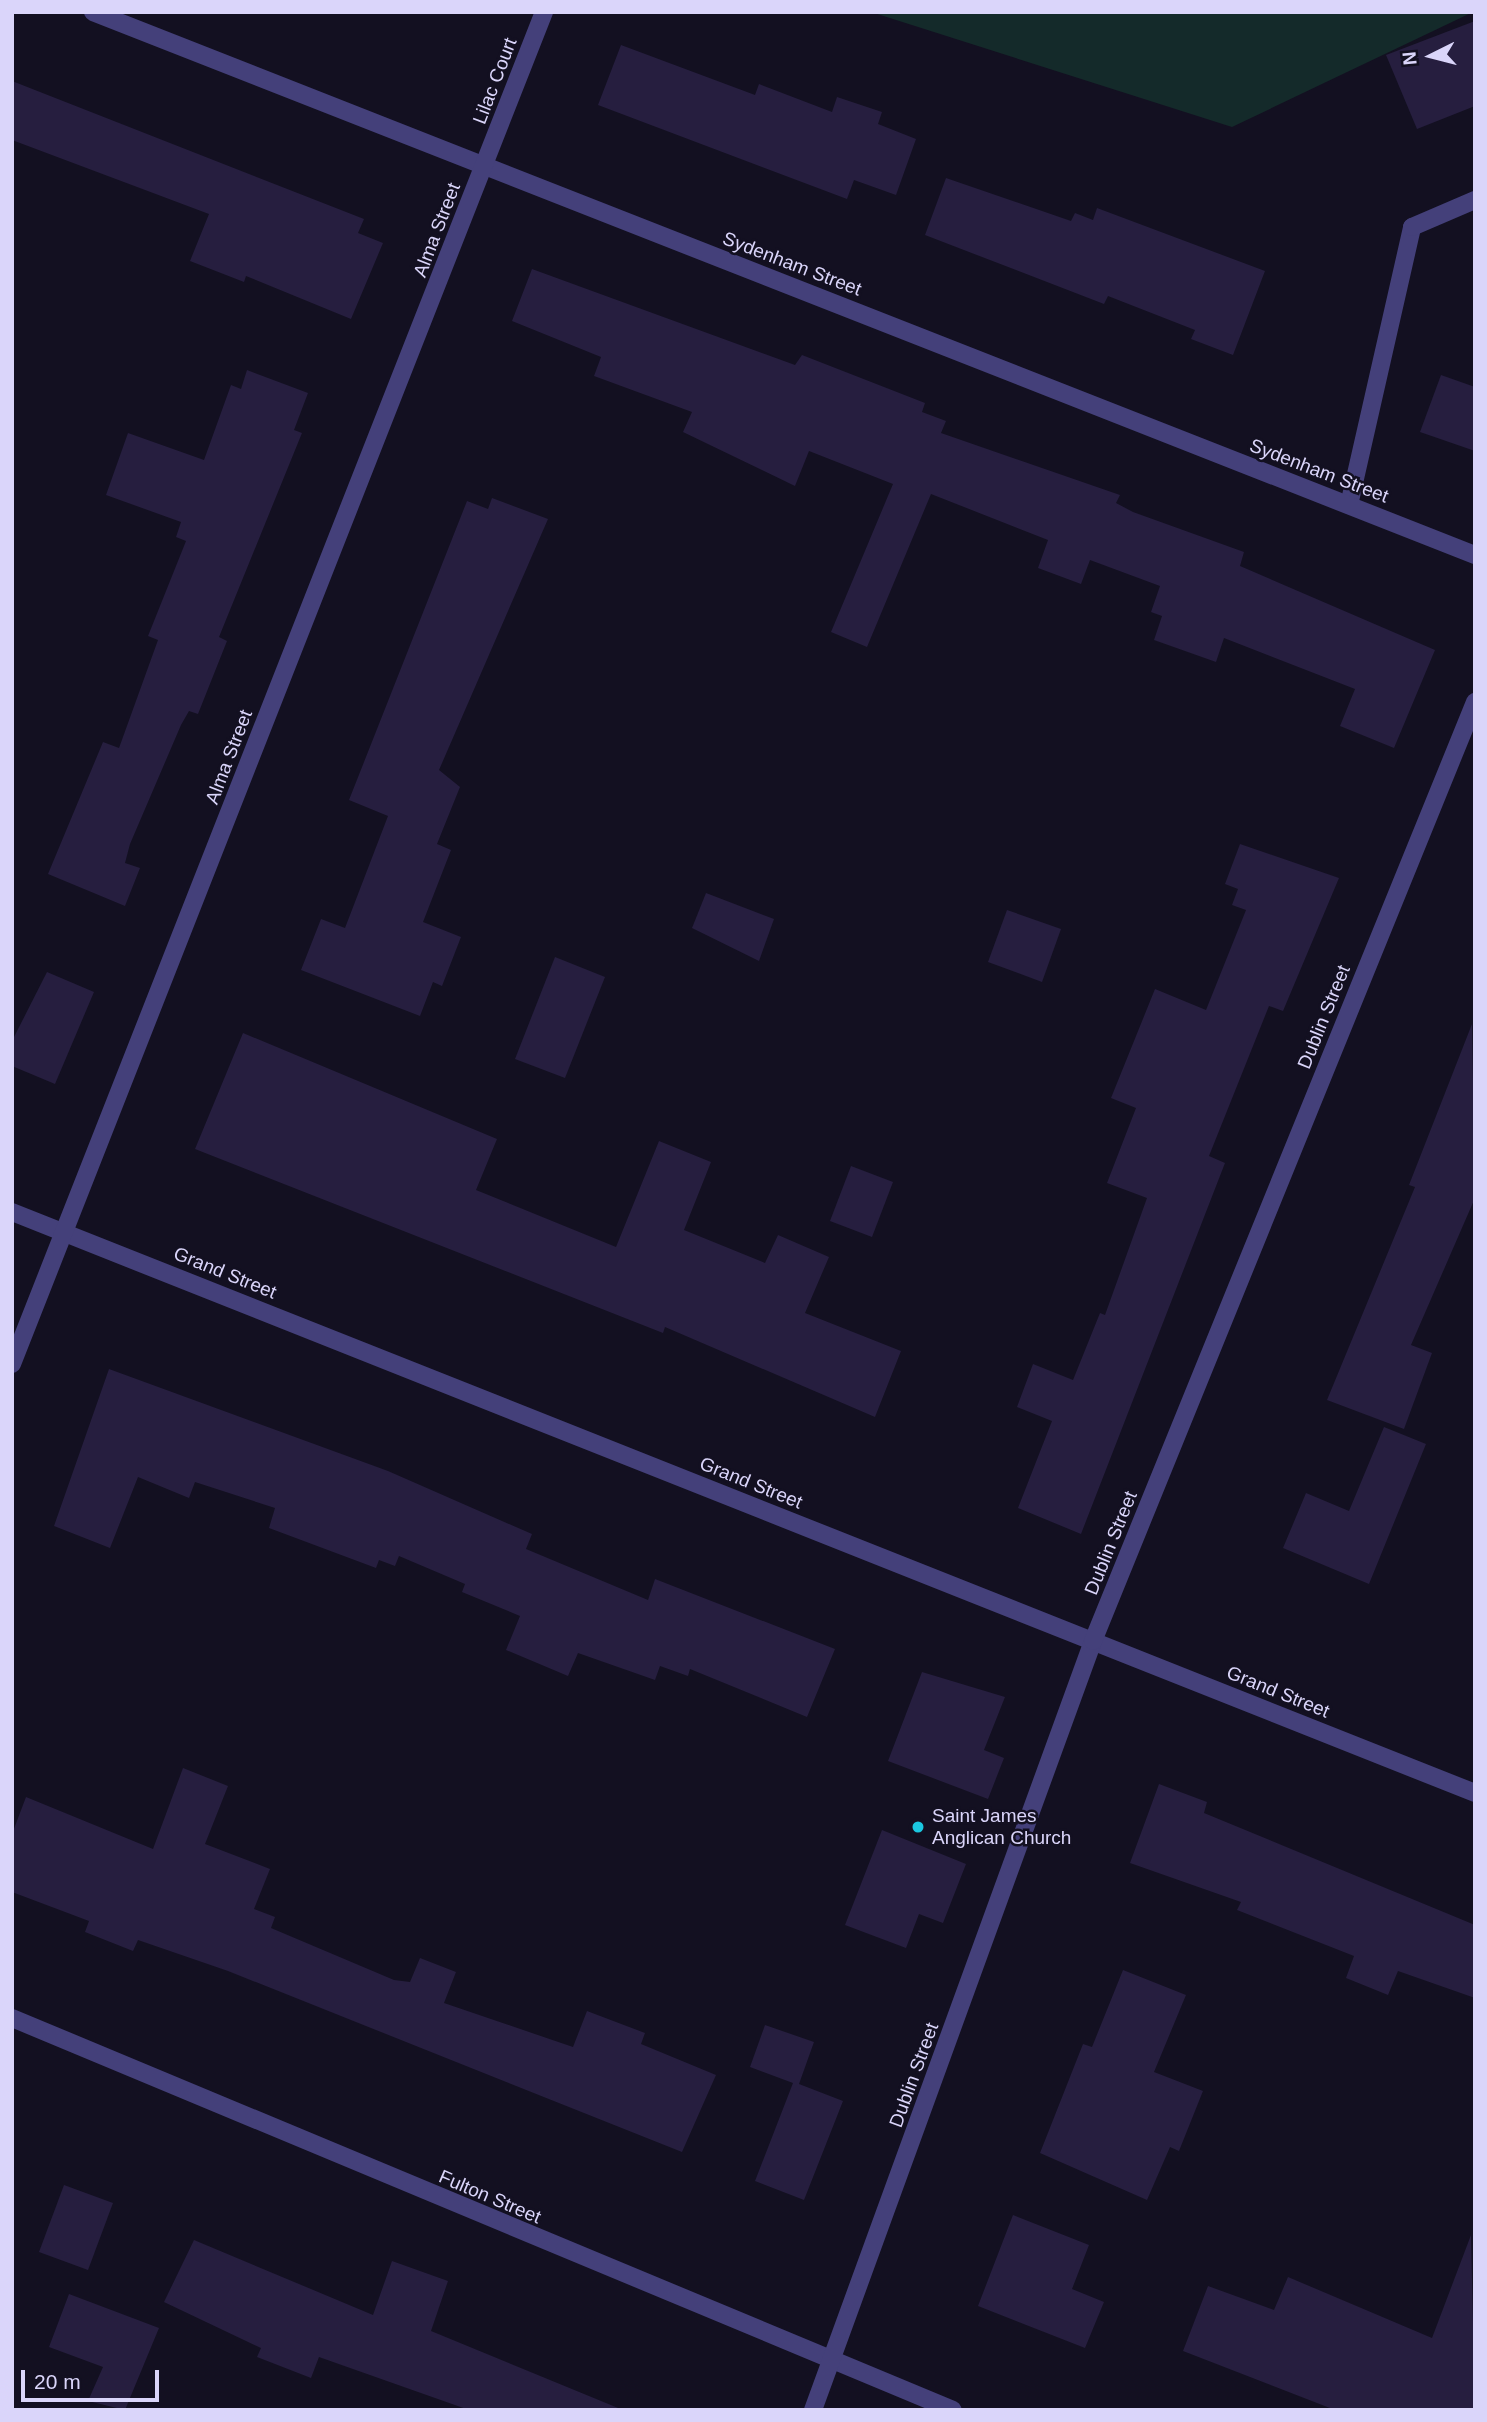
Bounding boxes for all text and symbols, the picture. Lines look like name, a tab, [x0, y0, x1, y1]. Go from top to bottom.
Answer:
north arrow	[1396, 21, 1466, 91]
street label: Lilac Court	[468, 35, 522, 127]
text: N	[1398, 50, 1421, 66]
street label: Alma Street	[409, 180, 465, 280]
street label: Sydenham Street	[719, 227, 865, 301]
street label: Sydenham Street	[1246, 434, 1392, 508]
street label: Alma Street	[201, 707, 257, 807]
street label: Dublin Street	[1293, 962, 1355, 1072]
street label: Grand Street	[170, 1242, 280, 1304]
street label: Grand Street	[696, 1452, 806, 1514]
street label: Dublin Street	[1080, 1488, 1142, 1598]
street label: Grand Street	[1223, 1661, 1333, 1723]
place label: Saint James Anglican Church	[932, 1805, 1071, 1849]
marker: Saint James Anglican Church	[910, 1819, 926, 1835]
street label: Dublin Street	[885, 2019, 943, 2131]
street label: Fulton Street	[435, 2165, 545, 2229]
scale bar	[24, 2356, 163, 2400]
text: 20 m	[34, 2370, 81, 2393]

